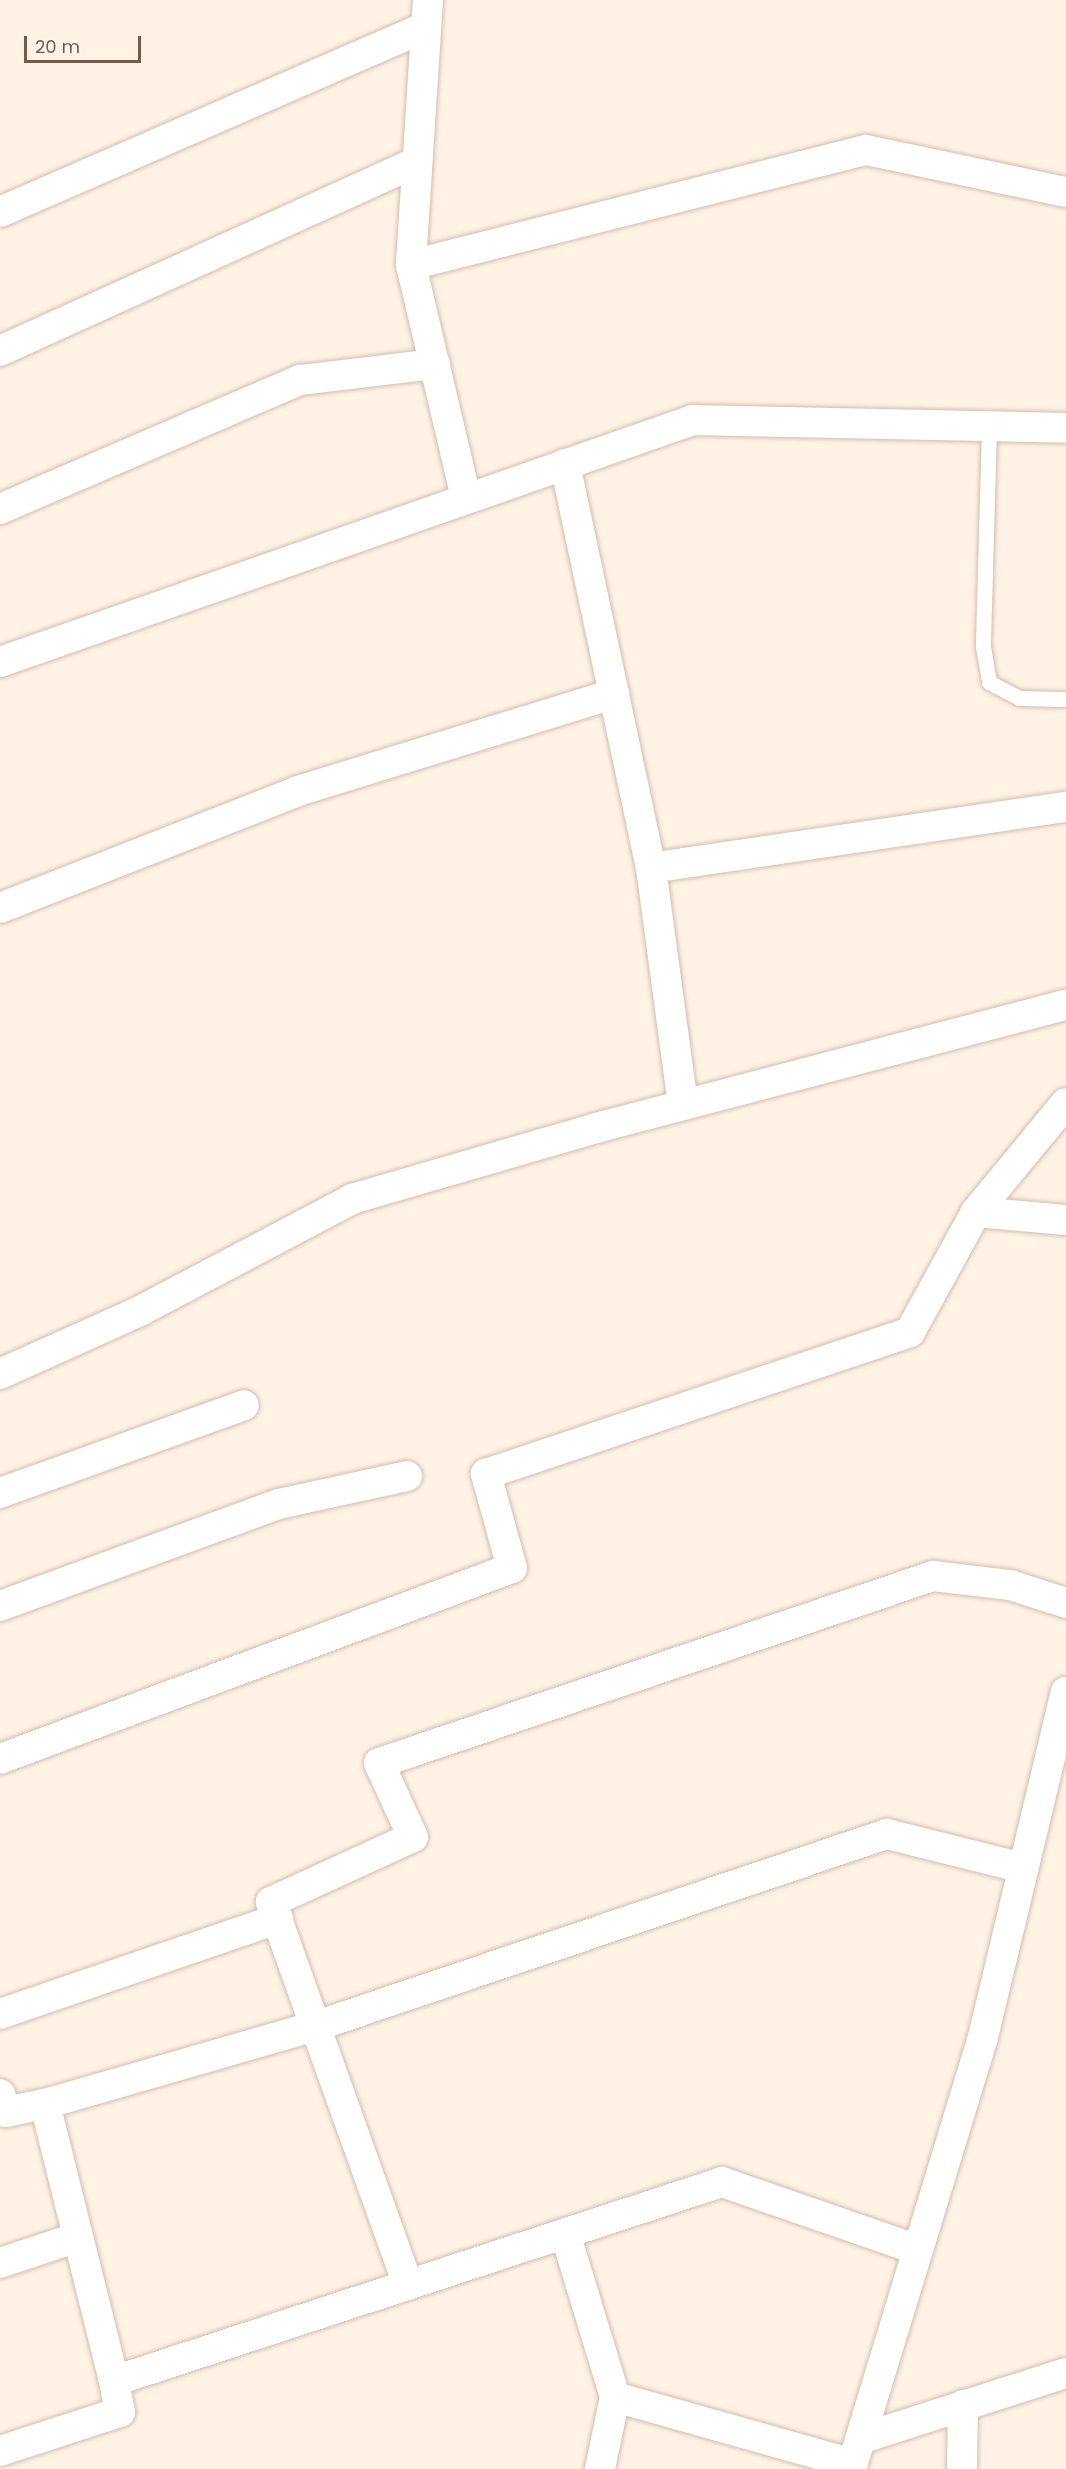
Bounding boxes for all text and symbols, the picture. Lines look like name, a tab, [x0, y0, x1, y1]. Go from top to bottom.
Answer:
scale bar	[27, 24, 144, 62]
text: 20 m	[35, 34, 80, 59]

